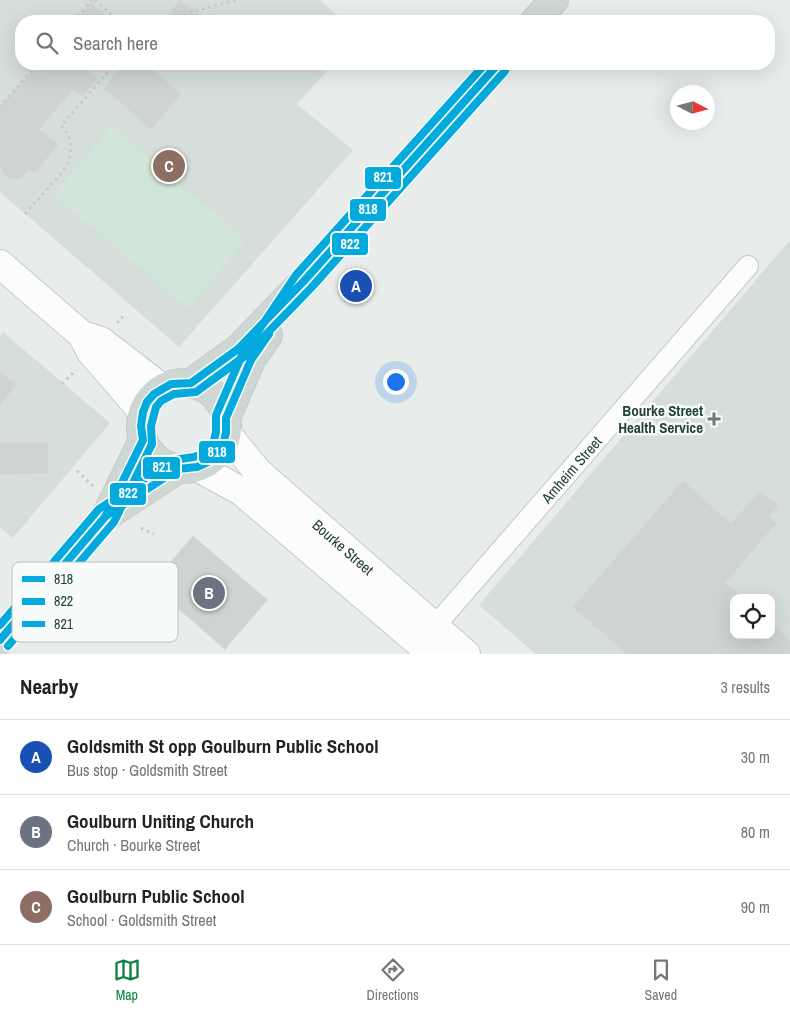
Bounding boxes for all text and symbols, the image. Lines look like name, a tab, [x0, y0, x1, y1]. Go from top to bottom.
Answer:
search box	[15, 15, 775, 70]
icon: search	[33, 29, 61, 57]
text: Search here	[73, 30, 158, 56]
north arrow	[670, 85, 715, 130]
pin: C	[153, 147, 185, 185]
line badge: 821	[364, 166, 402, 190]
text: 821	[373, 168, 393, 186]
line badge: 818	[349, 198, 387, 222]
text: 818	[358, 200, 378, 218]
line badge: 822	[331, 232, 369, 256]
text: 822	[340, 235, 360, 253]
pin: A	[340, 267, 372, 305]
your location	[383, 369, 409, 395]
place label: Bourke Street Health Service	[618, 400, 703, 438]
marker: Bourke Street Health Service	[707, 412, 721, 426]
street label: Arnheim Street	[535, 431, 607, 508]
line badge: 818	[198, 440, 236, 464]
text: 818	[207, 443, 227, 461]
line badge: 821	[142, 456, 181, 480]
text: 821	[152, 458, 172, 476]
line badge: 822	[109, 482, 147, 506]
text: 822	[118, 484, 138, 502]
street label: Bourke Street	[308, 514, 379, 580]
legend	[12, 562, 178, 642]
text: 818	[54, 570, 73, 588]
pin: B	[193, 574, 225, 612]
text: 822	[54, 592, 73, 610]
map controls	[730, 594, 775, 639]
button: locate	[730, 594, 775, 639]
text: 821	[54, 615, 74, 633]
text: Nearby	[20, 672, 78, 701]
text: 3 results	[720, 676, 770, 698]
text: Goldsmith St opp Goulburn Public School	[67, 733, 379, 759]
text: A	[31, 746, 41, 768]
text: 30 m	[741, 746, 770, 768]
text: Bus stop · Goldsmith Street	[67, 759, 227, 781]
text: Goulburn Uniting Church	[67, 808, 254, 834]
text: B	[31, 821, 41, 843]
text: 80 m	[741, 821, 770, 843]
text: Church · Bourke Street	[67, 834, 200, 856]
text: Goulburn Public School	[67, 883, 244, 909]
text: C	[31, 896, 41, 918]
text: 90 m	[741, 896, 770, 918]
text: School · Goldsmith Street	[67, 909, 217, 931]
tab: Map	[113, 956, 141, 1004]
tab: Directions	[367, 956, 419, 1004]
tab: Saved	[645, 956, 677, 1004]

